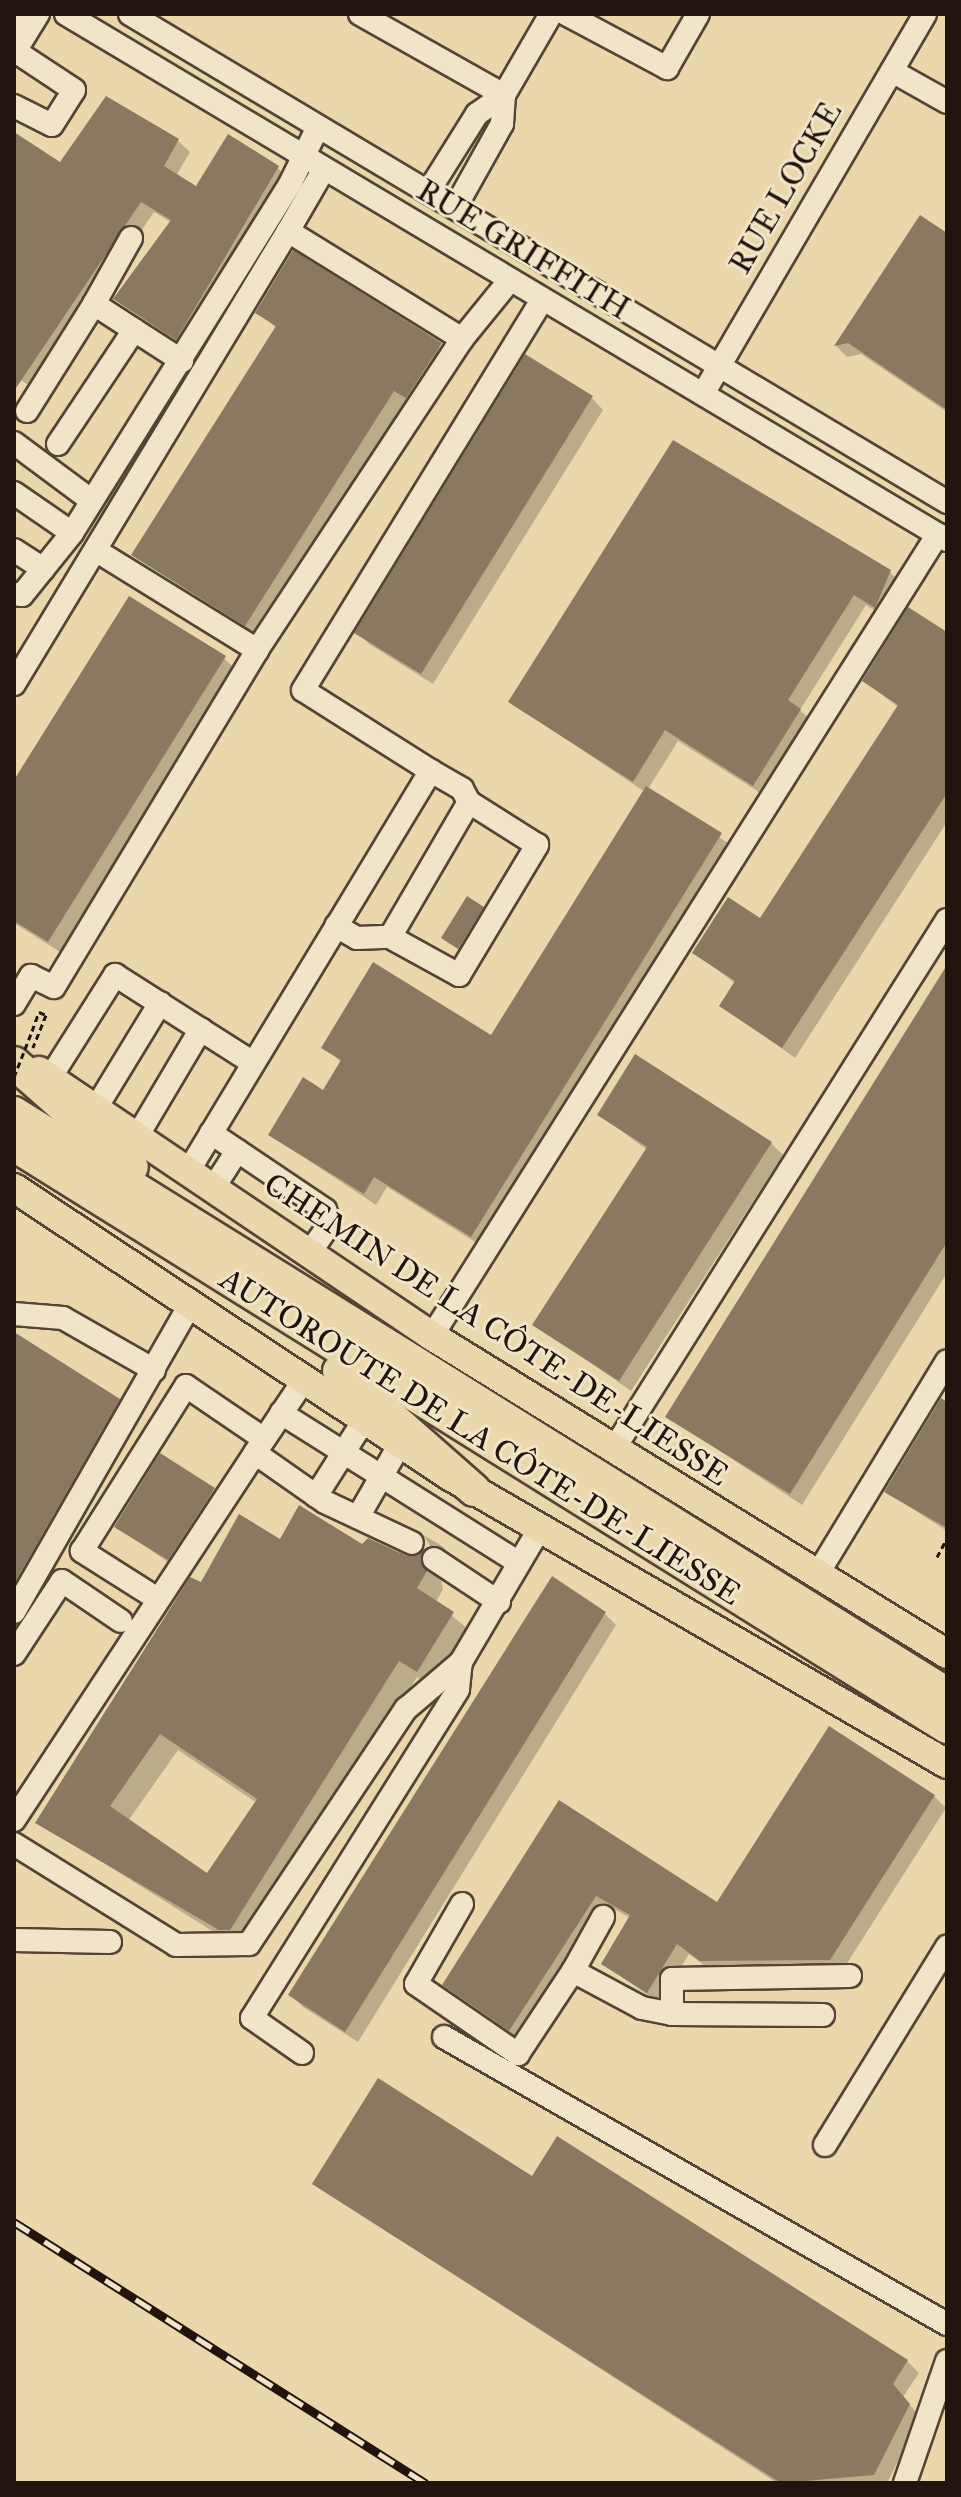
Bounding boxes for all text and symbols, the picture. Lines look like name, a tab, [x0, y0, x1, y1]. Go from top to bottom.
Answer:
street label: RUE LOCKE	[721, 95, 851, 281]
street label: RUE GRIFFITH	[410, 171, 636, 329]
street label: CHEMIN DE LA CÔTE-DE-LIESSE	[257, 1165, 735, 1495]
street label: AUTOROUTE DE LA CÔTE-DE-LIESSE	[212, 1260, 748, 1614]

